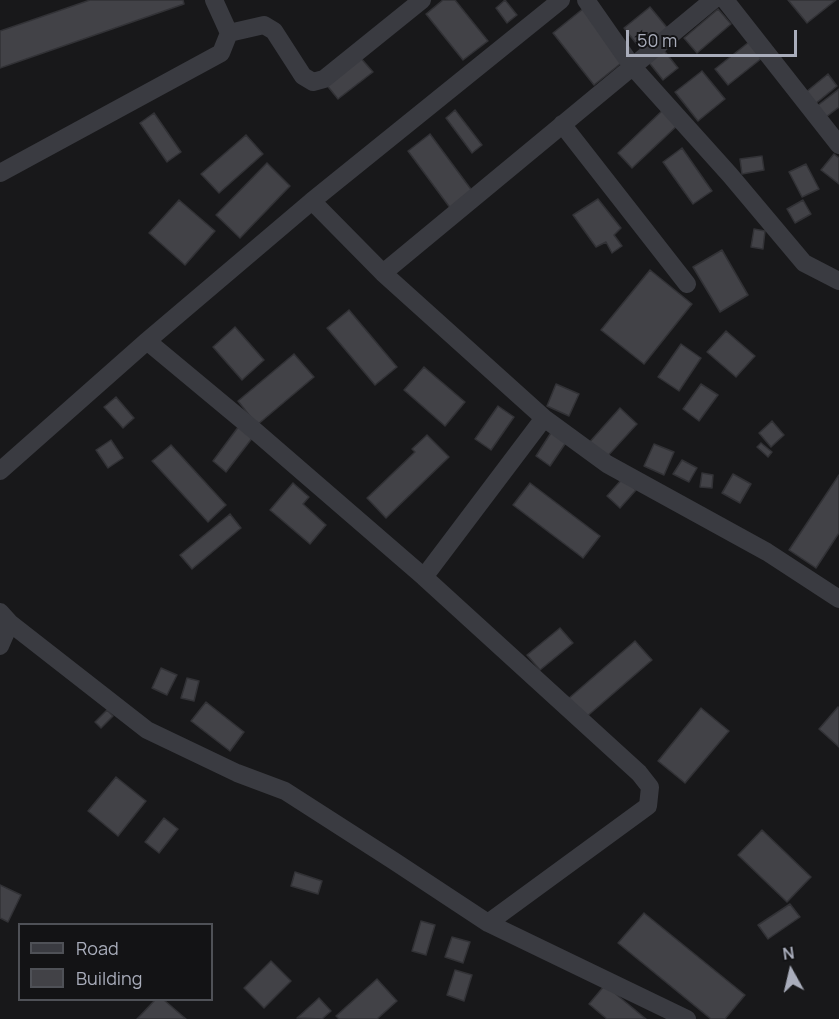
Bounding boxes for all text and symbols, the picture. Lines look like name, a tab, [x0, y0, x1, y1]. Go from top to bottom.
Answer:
scale bar	[629, 18, 800, 56]
text: 50 m	[637, 28, 677, 52]
legend	[18, 923, 213, 1001]
text: Road	[76, 936, 119, 960]
north arrow	[761, 941, 821, 1001]
text: N	[781, 941, 796, 965]
text: Building	[76, 966, 142, 990]

